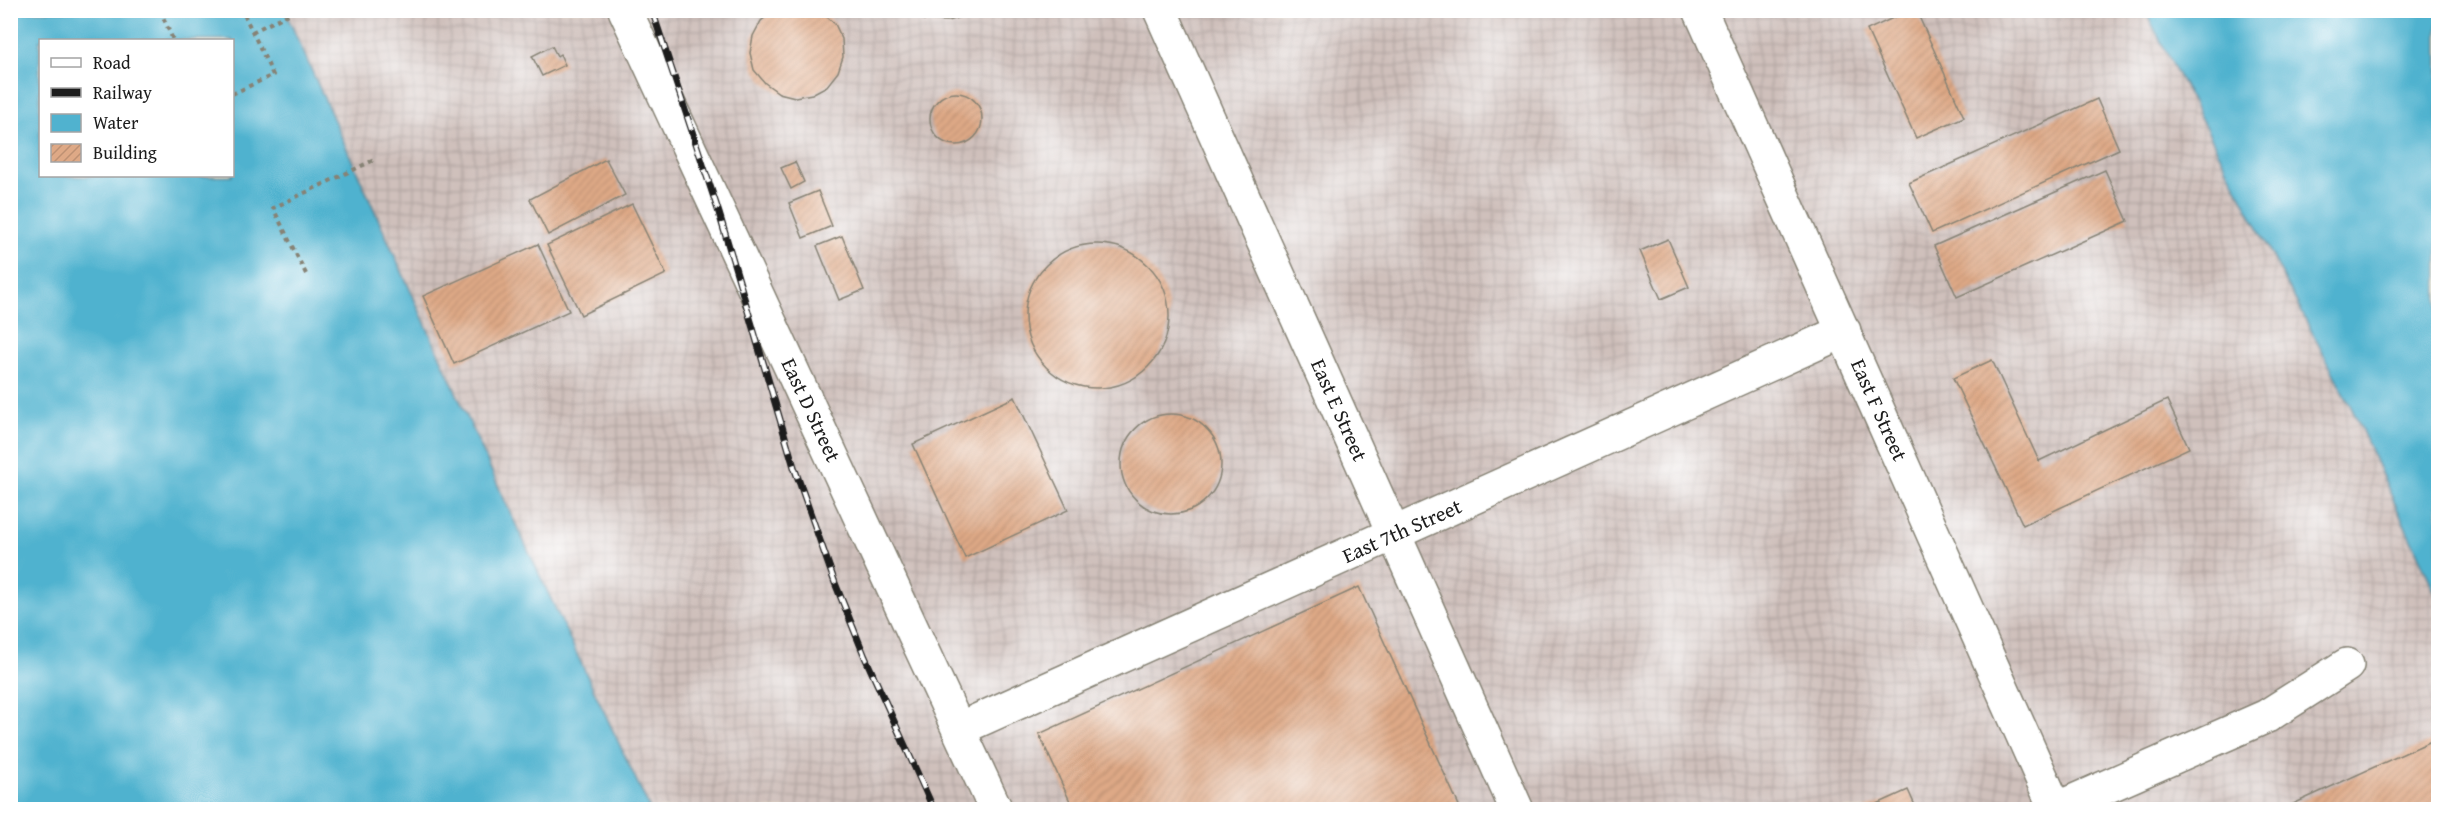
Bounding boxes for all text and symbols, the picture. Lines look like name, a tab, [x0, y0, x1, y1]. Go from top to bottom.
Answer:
legend	[39, 39, 234, 177]
text: Road	[93, 49, 131, 76]
text: Railway	[93, 79, 152, 106]
text: Water	[93, 109, 139, 136]
text: Building	[93, 139, 157, 166]
street label: East D Street	[774, 353, 849, 467]
street label: East E Street	[1303, 354, 1376, 467]
street label: East F Street	[1843, 354, 1916, 466]
street label: East 7th Street	[1337, 490, 1467, 571]

